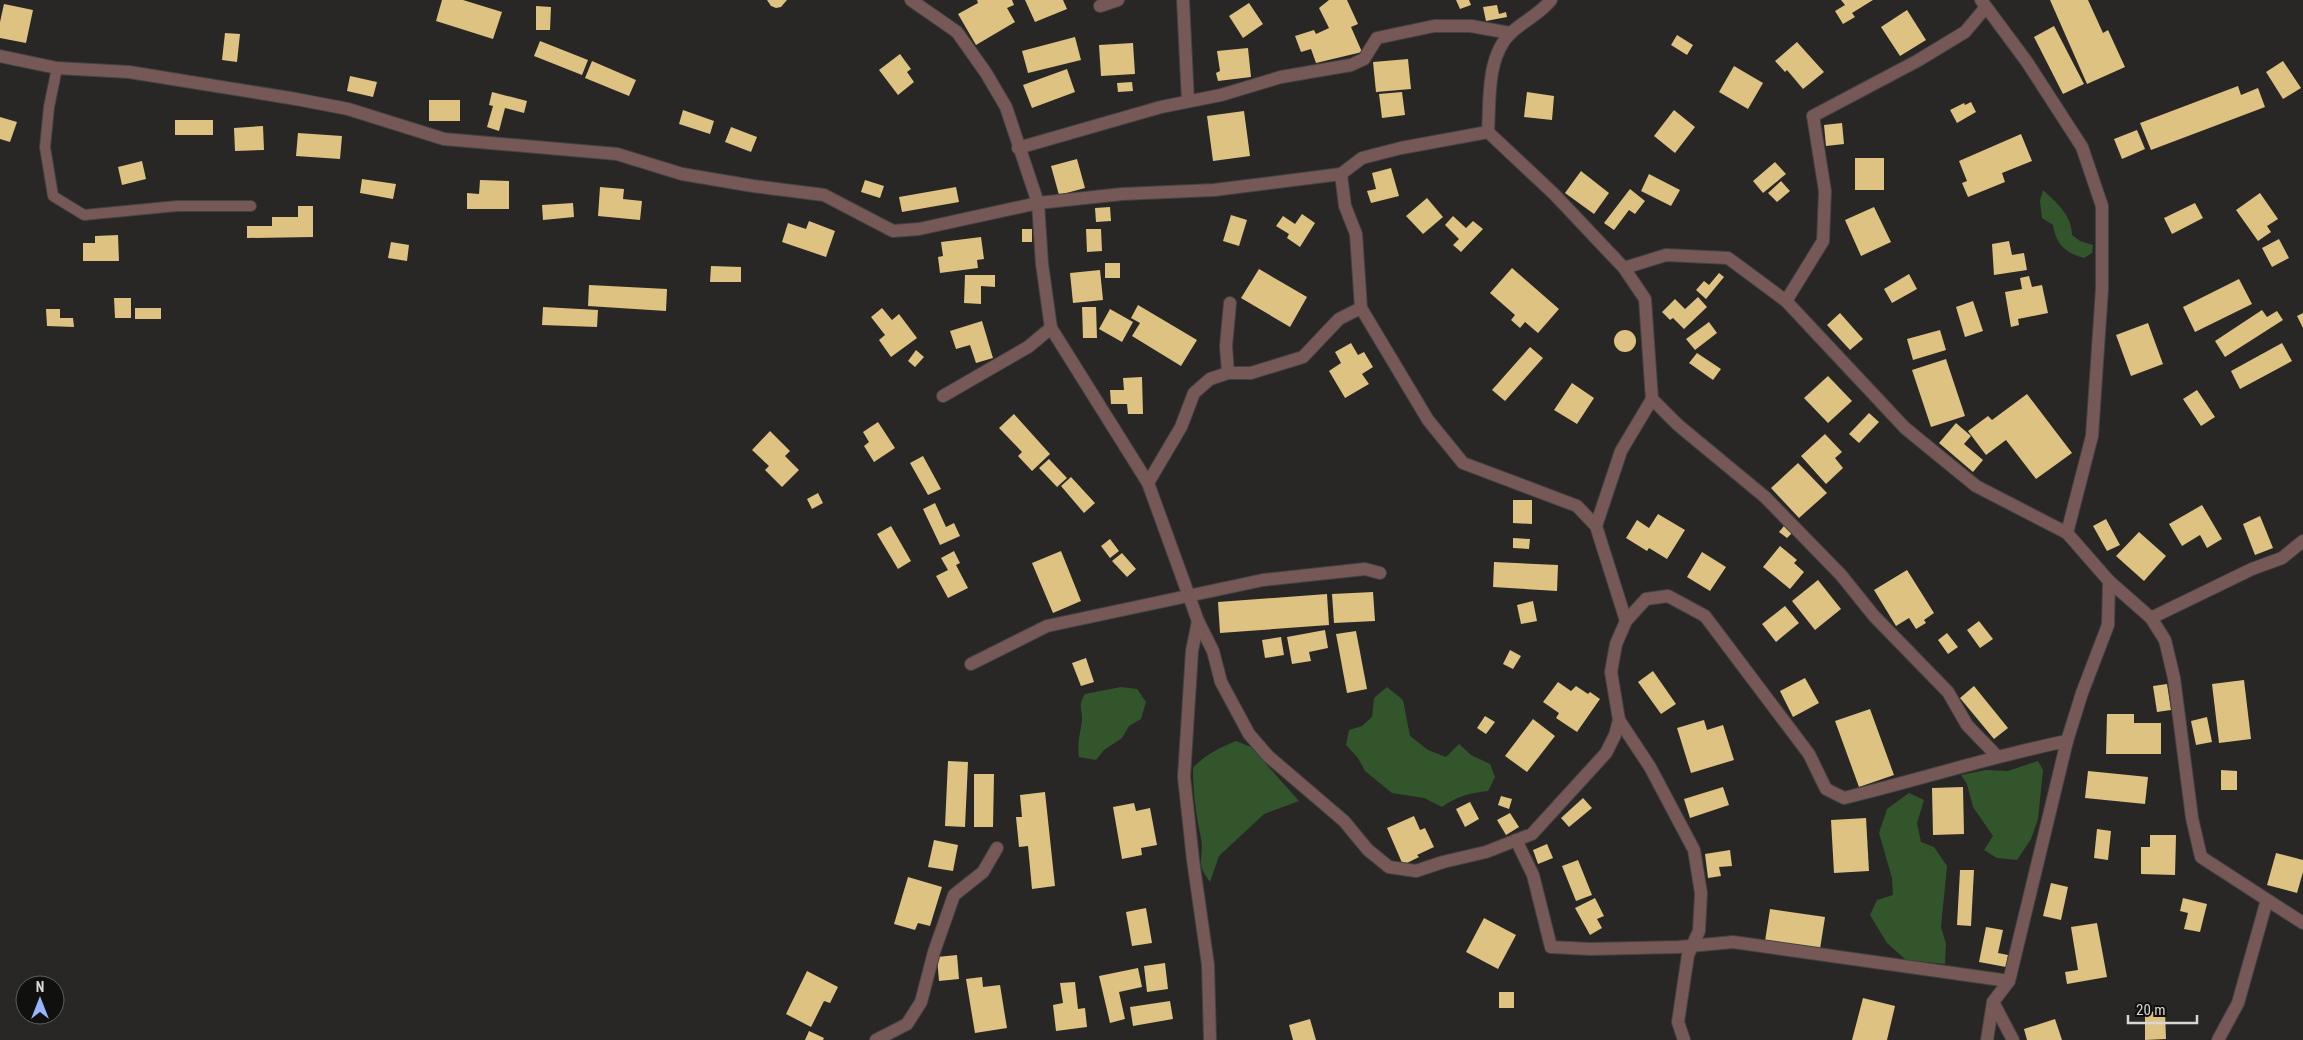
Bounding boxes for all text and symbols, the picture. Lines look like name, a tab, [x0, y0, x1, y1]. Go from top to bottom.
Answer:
north arrow	[15, 975, 65, 1025]
text: N	[36, 979, 44, 995]
scale bar	[2128, 992, 2197, 1024]
text: 20 m	[2136, 1001, 2166, 1019]

